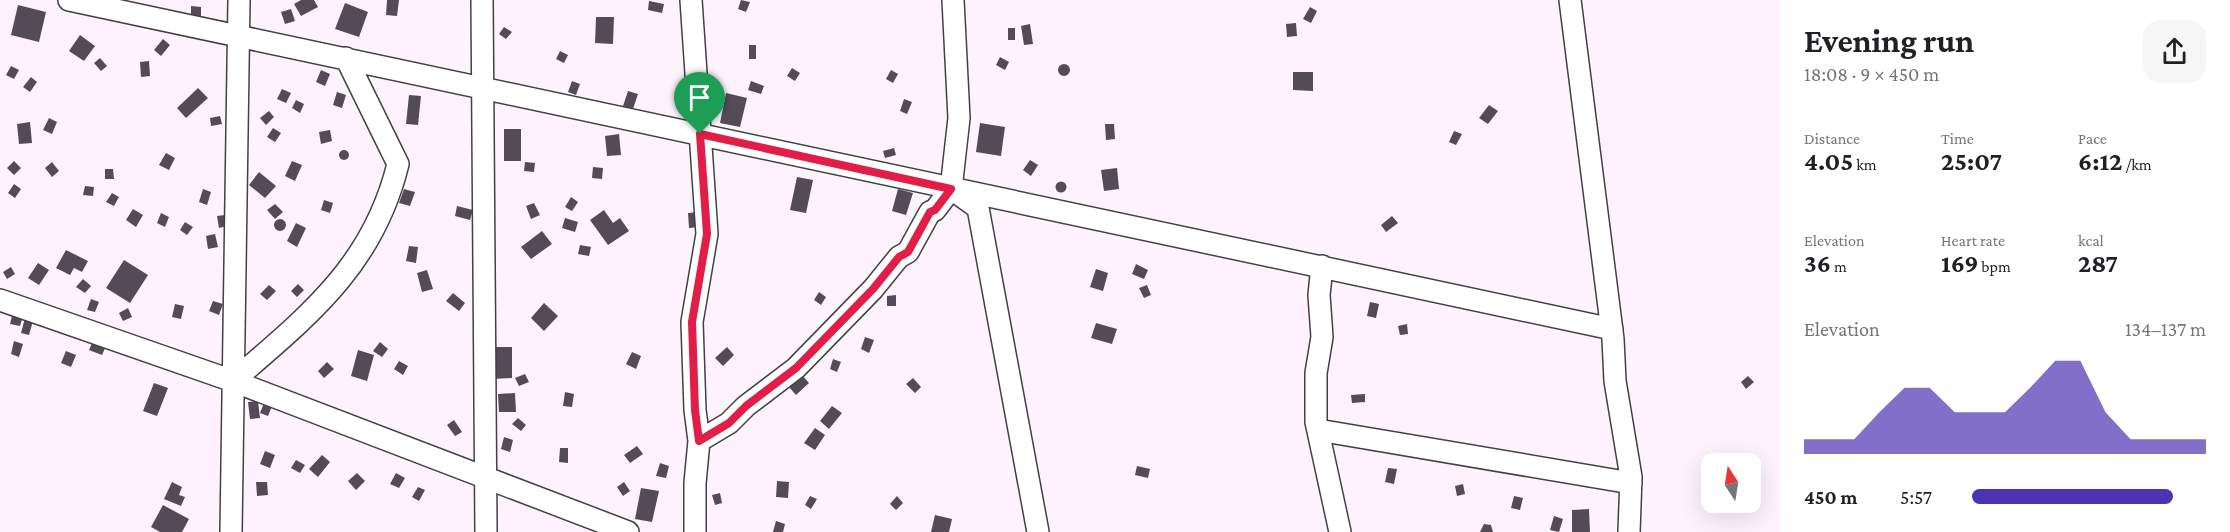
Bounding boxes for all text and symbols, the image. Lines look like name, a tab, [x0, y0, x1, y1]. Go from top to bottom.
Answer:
button: share	[2143, 20, 2206, 83]
text: Evening run	[1804, 22, 1974, 59]
text: 18:08 · 9 × 450 m	[1804, 63, 1939, 85]
pin	[674, 72, 725, 134]
icon: arrive	[683, 81, 716, 114]
text: Distance	[1804, 130, 1860, 147]
text: Time	[1941, 130, 1974, 147]
text: Pace	[2078, 130, 2107, 147]
text: 4.05	[1804, 147, 1853, 176]
text: 25:07	[1941, 147, 2002, 176]
text: 6:12	[2078, 147, 2122, 176]
text: km	[1853, 156, 1877, 173]
text: /km	[2122, 156, 2152, 173]
text: Elevation	[1804, 232, 1865, 249]
text: Heart rate	[1941, 232, 2005, 249]
text: kcal	[2078, 232, 2104, 249]
text: 36	[1804, 249, 1831, 278]
text: 169	[1941, 249, 1978, 278]
text: 287	[2078, 249, 2118, 278]
text: m	[1831, 258, 1847, 275]
text: bpm	[1978, 258, 2011, 275]
text: Elevation	[1804, 318, 1880, 340]
text: 134–137 m	[2125, 318, 2206, 340]
north arrow	[1701, 453, 1761, 513]
map controls	[1701, 453, 1761, 513]
text: 450 m	[1804, 486, 1857, 508]
text: 5:57	[1900, 486, 1932, 508]

